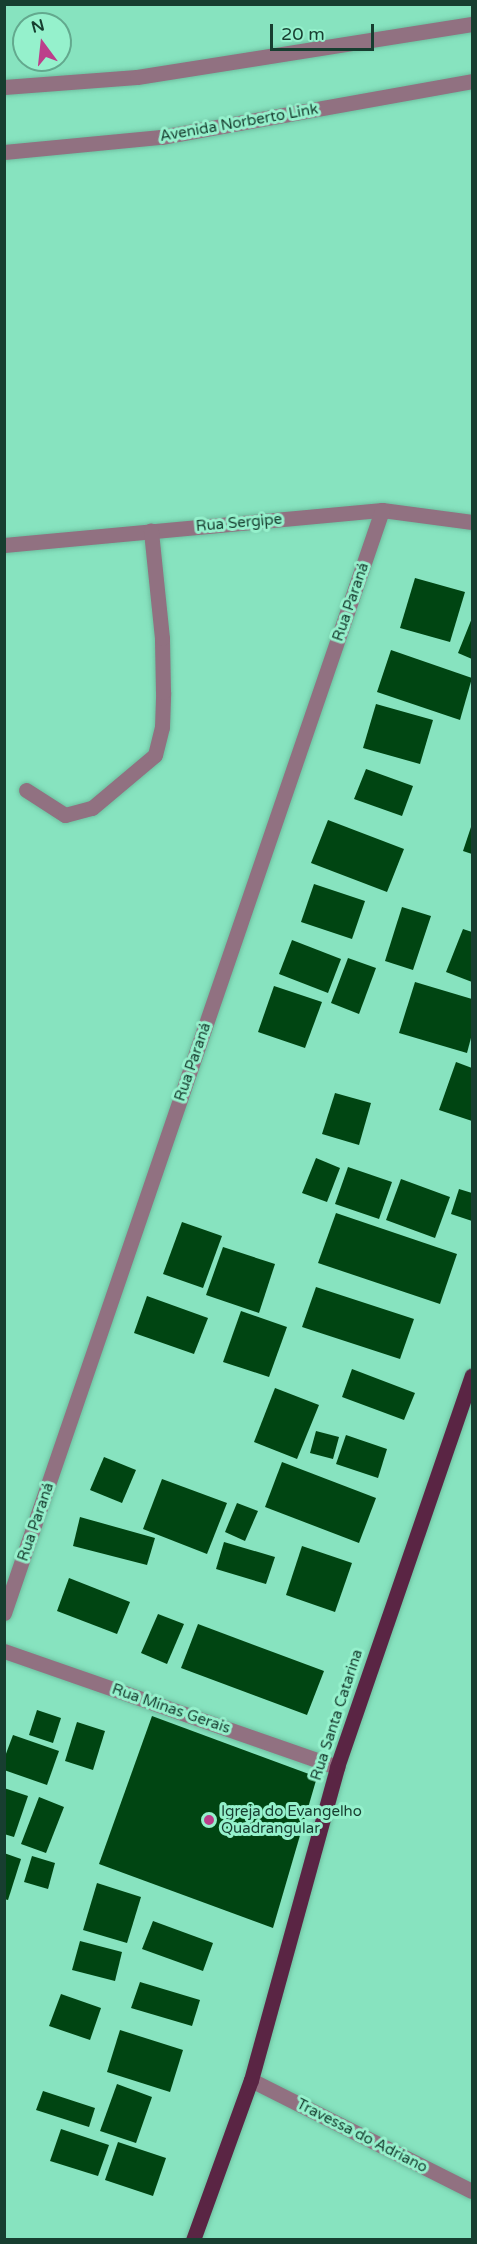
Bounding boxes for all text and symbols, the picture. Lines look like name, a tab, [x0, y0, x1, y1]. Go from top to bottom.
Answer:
north arrow	[12, 12, 72, 72]
scale bar	[273, 12, 376, 50]
text: N	[29, 15, 47, 38]
text: 20 m	[281, 23, 325, 45]
street label: Avenida Norberto Link	[158, 100, 320, 146]
street label: Rua Sergipe	[195, 510, 283, 536]
street label: Rua Paraná	[329, 560, 373, 644]
street label: Rua Paraná	[171, 1020, 215, 1104]
street label: Rua Paraná	[14, 1480, 58, 1564]
street label: Rua Santa Catarina	[307, 1647, 367, 1783]
street label: Rua Minas Gerais	[110, 1680, 232, 1738]
place label: Igreja do Evangelho Quadrangular	[221, 1802, 362, 1837]
marker: Igreja do Evangelho Quadrangular	[202, 1813, 216, 1827]
street label: Travessa do Adriano	[294, 2095, 430, 2177]

